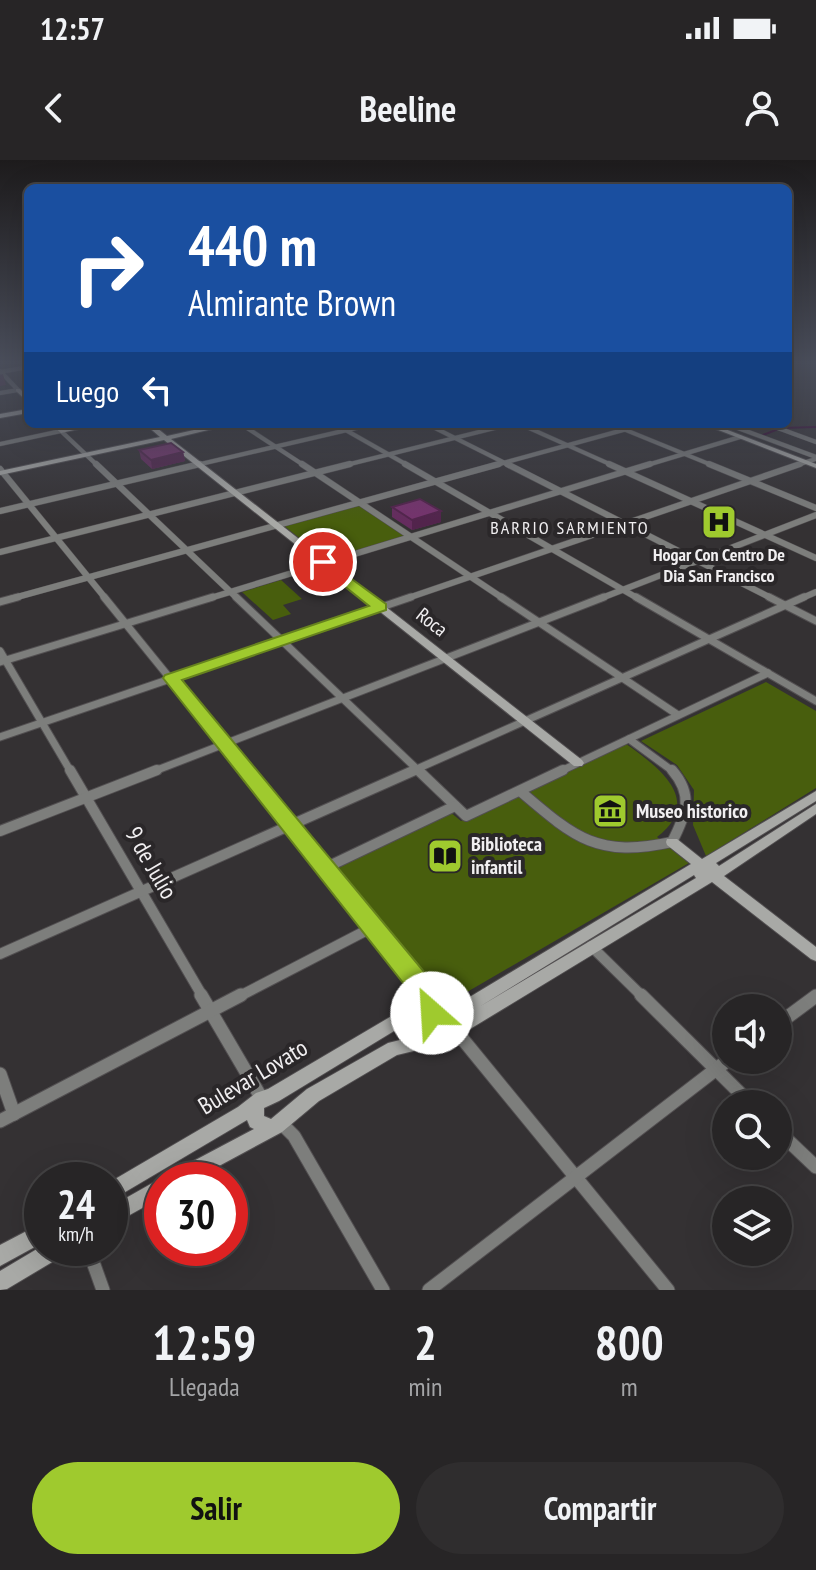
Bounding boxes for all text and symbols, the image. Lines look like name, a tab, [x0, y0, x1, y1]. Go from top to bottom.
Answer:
text: 12:57	[40, 9, 105, 48]
text: Beeline	[360, 85, 456, 132]
icon: back	[32, 86, 76, 130]
icon: person	[740, 86, 784, 130]
text: 440 m	[188, 209, 317, 281]
icon: right	[56, 216, 160, 320]
text: Almirante Brown	[188, 279, 396, 326]
icon: left	[135, 368, 179, 412]
text: Luego	[56, 371, 119, 410]
hospital icon: Hogar Con Centro De Dia San Francisco	[700, 503, 738, 541]
district label: BARRIO SARMIENTO	[490, 516, 650, 539]
pin	[289, 528, 357, 596]
icon: arrive	[301, 540, 345, 584]
place label: Hogar Con Centro De Dia San Francisco	[653, 543, 785, 587]
street label: Roca	[411, 602, 453, 642]
museum icon: Museo historico	[591, 792, 629, 830]
place label: Museo historico	[636, 798, 748, 824]
street label: 9 de Julio	[118, 821, 185, 905]
place label: Biblioteca infantil	[471, 831, 542, 880]
library icon: Biblioteca infantil	[426, 837, 464, 875]
position arrow	[390, 971, 474, 1055]
map controls	[712, 994, 792, 1266]
button: sound	[712, 994, 792, 1074]
street label: Bulevar Lovato	[192, 1032, 313, 1121]
button: search	[712, 1090, 792, 1170]
speed limit sign: 30	[144, 1162, 248, 1266]
text: 24	[57, 1178, 95, 1230]
button: layers	[712, 1186, 792, 1266]
text: km/h	[58, 1221, 94, 1247]
text: 12:59	[152, 1311, 256, 1373]
text: 2	[414, 1311, 437, 1373]
text: 800	[595, 1311, 664, 1373]
text: Llegada	[169, 1370, 240, 1403]
text: min	[408, 1370, 442, 1403]
text: m	[621, 1370, 638, 1403]
button: Salir	[32, 1462, 400, 1554]
button: Compartir	[416, 1462, 784, 1554]

